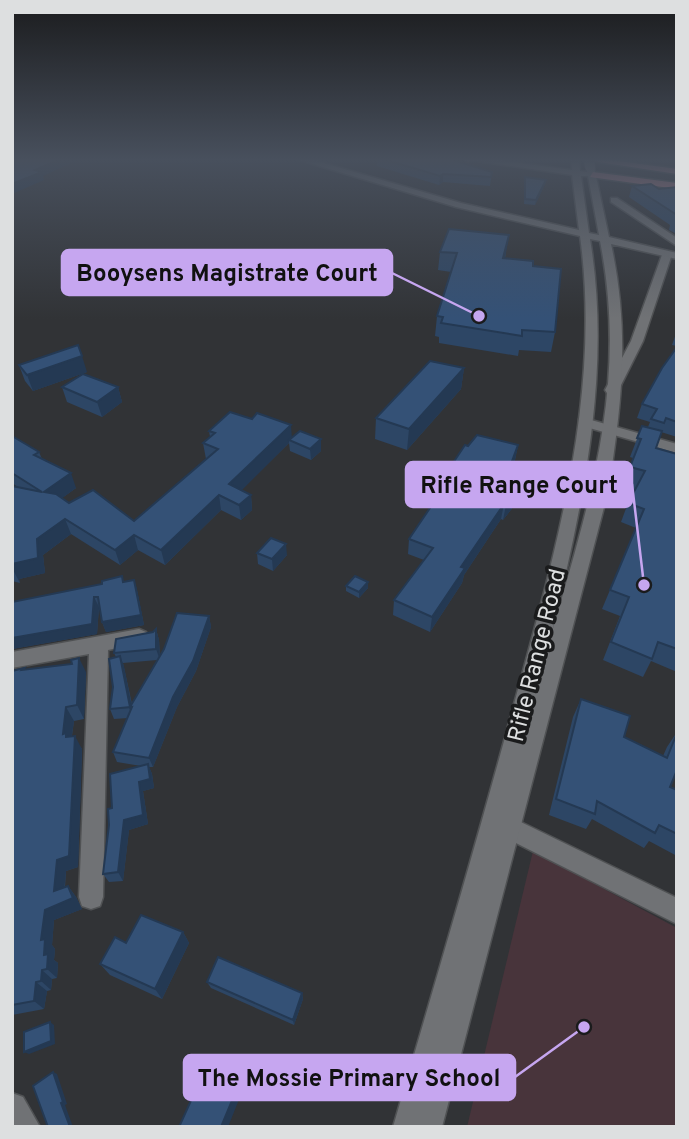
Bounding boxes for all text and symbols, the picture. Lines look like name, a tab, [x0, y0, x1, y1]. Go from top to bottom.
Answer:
callout: Booysens Magistrate Court	[62, 250, 392, 295]
text: Booysens Magistrate Court	[76, 260, 378, 290]
callout: Rifle Range Court	[406, 462, 632, 507]
text: Rifle Range Court	[420, 472, 618, 502]
street label: Rifle Range Road	[503, 566, 574, 745]
callout: The Mossie Primary School	[184, 1055, 515, 1100]
text: The Mossie Primary School	[197, 1065, 501, 1095]

